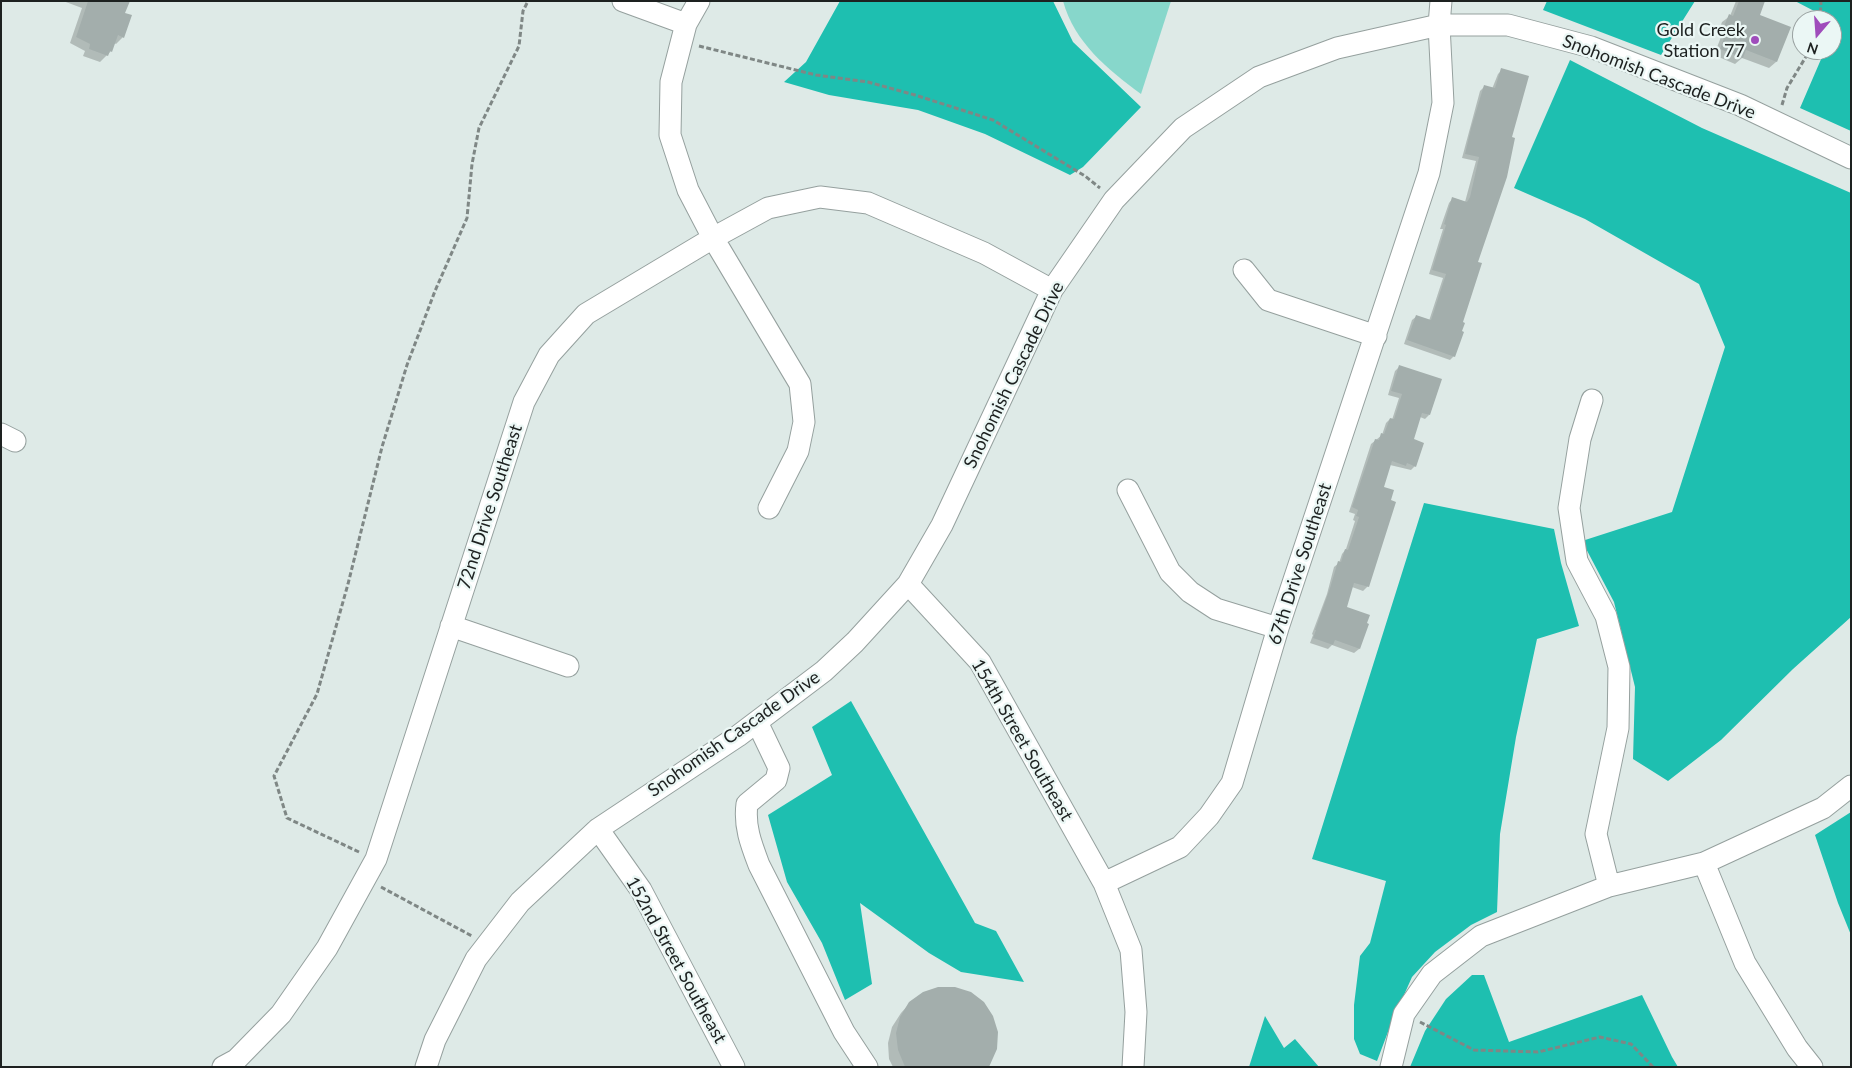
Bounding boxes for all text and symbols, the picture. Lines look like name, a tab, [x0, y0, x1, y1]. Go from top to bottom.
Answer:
north arrow	[1792, 10, 1842, 60]
place label: Gold Creek Station 77	[1657, 19, 1745, 62]
street label: Snohomish Cascade Drive	[1559, 30, 1759, 124]
marker: Gold Creek Station 77	[1749, 34, 1761, 46]
text: N	[1805, 39, 1820, 59]
street label: Snohomish Cascade Drive	[959, 278, 1069, 472]
street label: 72nd Drive Southeast	[453, 422, 527, 592]
street label: 67th Drive Southeast	[1264, 480, 1336, 648]
street label: 154th Street Southeast	[967, 655, 1077, 825]
street label: Snohomish Cascade Drive	[644, 666, 824, 802]
street label: 152nd Street Southeast	[621, 873, 731, 1047]

